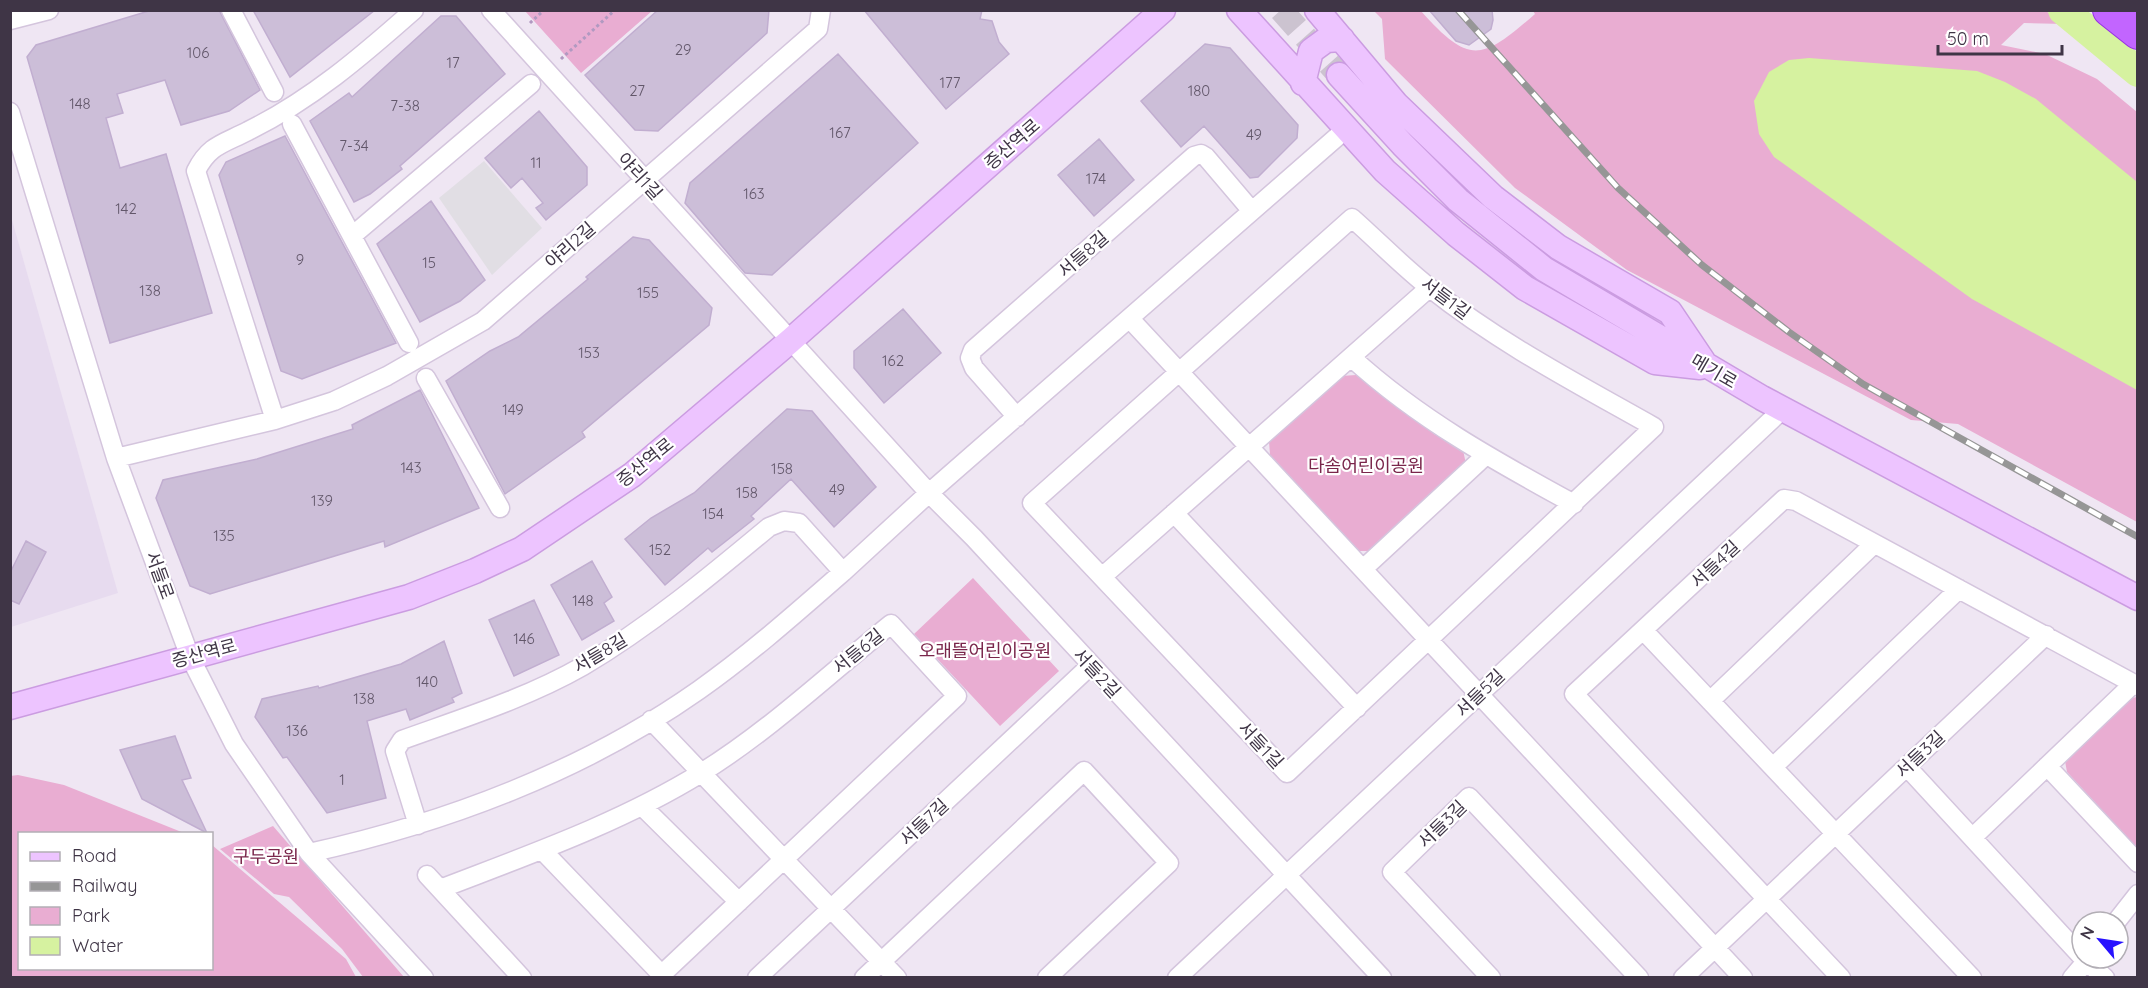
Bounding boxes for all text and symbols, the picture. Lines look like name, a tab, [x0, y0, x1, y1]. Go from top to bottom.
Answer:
scale bar	[1938, 18, 2062, 56]
text: 50 m	[1947, 27, 1989, 50]
house number: 29	[675, 40, 691, 59]
house number: 106	[187, 43, 209, 62]
house number: 17	[446, 53, 460, 72]
house number: 177	[940, 73, 961, 92]
house number: 27	[629, 81, 645, 100]
house number: 180	[1188, 81, 1210, 100]
house number: 148	[69, 94, 91, 113]
house number: 7-38	[390, 96, 420, 115]
street label: 증산역로	[979, 114, 1045, 174]
house number: 167	[829, 123, 851, 142]
house number: 49	[1246, 125, 1262, 144]
house number: 7-34	[339, 136, 369, 155]
street label: 야리1길	[613, 147, 667, 205]
house number: 11	[530, 153, 542, 172]
house number: 174	[1086, 169, 1106, 188]
house number: 163	[743, 184, 765, 203]
house number: 142	[115, 199, 137, 218]
street label: 야리2길	[540, 217, 600, 273]
street label: 서들8길	[1053, 226, 1113, 282]
house number: 9	[296, 250, 304, 269]
house number: 15	[422, 253, 436, 272]
street label: 서들1길	[1417, 272, 1475, 324]
house number: 138	[139, 281, 161, 300]
house number: 155	[637, 283, 659, 302]
house number: 153	[578, 343, 600, 362]
street label: 메기로	[1687, 349, 1741, 393]
house number: 162	[882, 351, 904, 370]
house number: 149	[502, 400, 524, 419]
street label: 증산역로	[612, 432, 678, 492]
park label: 다솜어린이공원	[1308, 454, 1424, 477]
house number: 143	[400, 458, 422, 477]
house number: 158	[771, 459, 793, 478]
house number: 49	[829, 480, 845, 499]
house number: 158	[736, 483, 758, 502]
house number: 139	[311, 491, 333, 510]
house number: 154	[702, 504, 724, 523]
house number: 135	[213, 526, 235, 545]
street label: 서들4길	[1686, 535, 1744, 593]
house number: 152	[649, 540, 671, 559]
street label: 서들로	[141, 548, 179, 602]
house number: 148	[572, 591, 594, 610]
street label: 서들6길	[828, 623, 888, 679]
street label: 서들8길	[569, 628, 631, 678]
house number: 146	[513, 629, 535, 648]
street label: 증산역로	[169, 633, 239, 673]
park label: 오래뜰어린이공원	[919, 639, 1051, 662]
street label: 서들2길	[1068, 643, 1126, 703]
street label: 서들5길	[1451, 664, 1509, 722]
house number: 140	[416, 672, 438, 691]
house number: 138	[353, 689, 375, 708]
street label: 서들1길	[1233, 717, 1289, 773]
house number: 136	[286, 721, 308, 740]
street label: 서들3길	[1891, 725, 1949, 783]
house number: 1	[339, 770, 345, 789]
street label: 서들7길	[895, 793, 953, 851]
street label: 서들3길	[1413, 795, 1471, 853]
legend	[18, 832, 213, 970]
text: Road	[72, 844, 117, 867]
park label: 구두공원	[233, 845, 299, 868]
text: Railway	[72, 874, 138, 897]
text: Park	[72, 904, 110, 927]
north arrow	[2070, 910, 2130, 970]
text: N	[2075, 923, 2098, 943]
text: Water	[72, 934, 123, 957]

